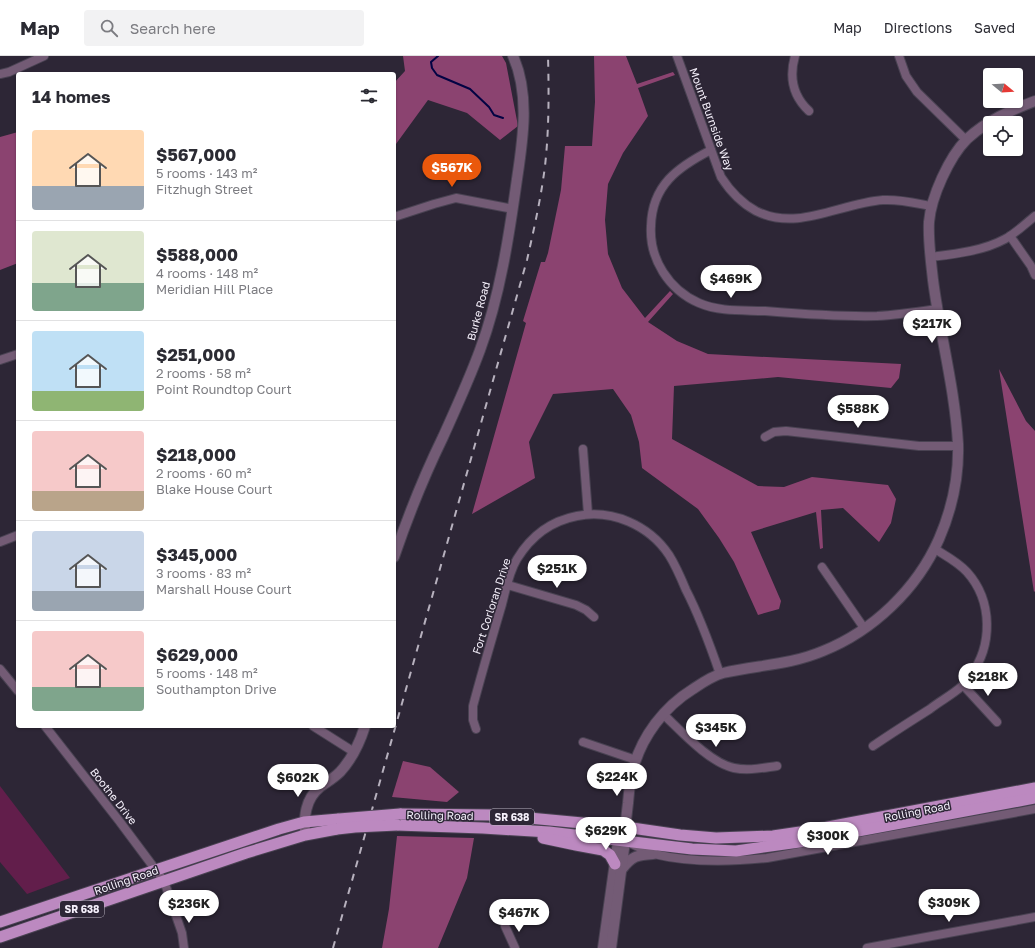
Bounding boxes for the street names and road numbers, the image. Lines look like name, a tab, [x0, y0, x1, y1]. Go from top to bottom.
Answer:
street label: Mount Burnside Way	[687, 66, 737, 172]
street label: Burke Road	[464, 280, 492, 342]
street label: Fort Corloran Drive	[469, 556, 513, 656]
street label: Boothe Drive	[88, 765, 140, 827]
street label: Rolling Road	[883, 798, 951, 824]
street label: Rolling Road	[406, 808, 474, 822]
road number: SR 638	[490, 809, 534, 825]
street label: Rolling Road	[92, 863, 160, 897]
road number: SR 638	[60, 901, 104, 917]

